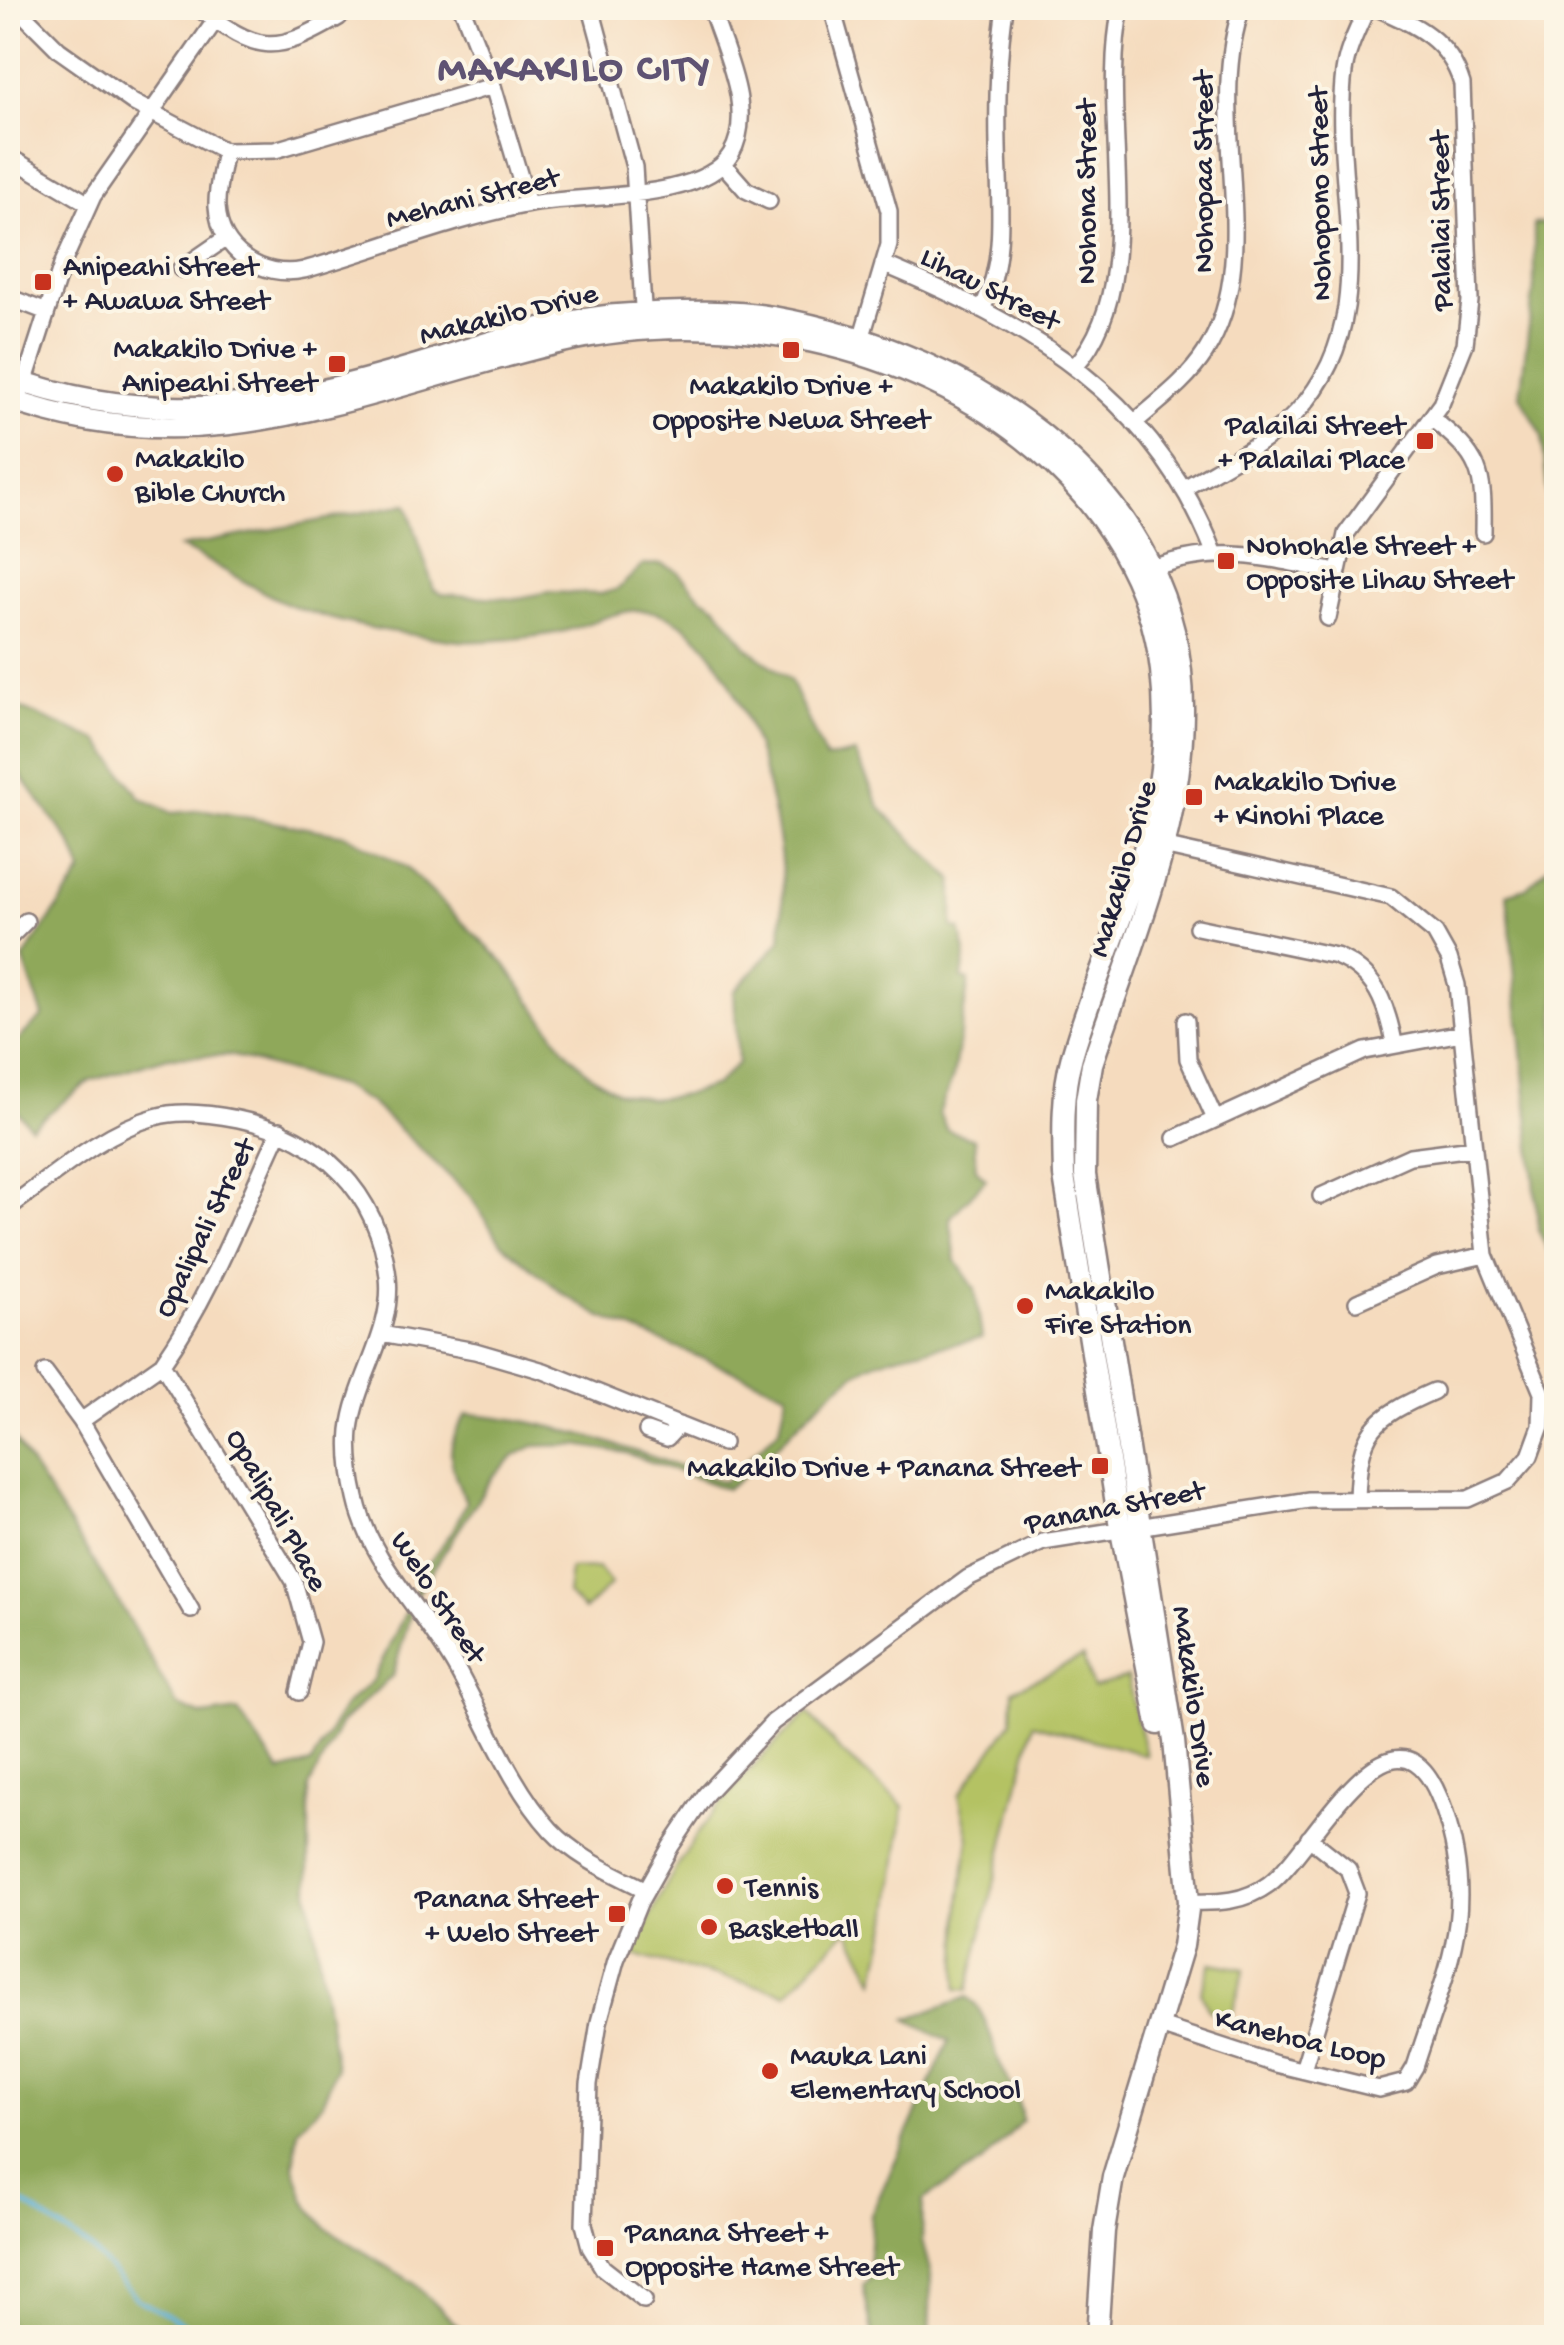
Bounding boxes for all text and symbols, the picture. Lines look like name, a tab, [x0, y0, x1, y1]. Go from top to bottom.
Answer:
district label: MAKAKILO CITY	[438, 48, 712, 95]
street label: Nohopaa Street	[1189, 68, 1224, 273]
street label: Nohopono Street	[1303, 84, 1342, 301]
street label: Nohona Street	[1072, 97, 1107, 284]
street label: Palailai Street	[1424, 128, 1463, 312]
street label: Mehani Street	[383, 161, 566, 239]
street label: Lihau Street	[914, 241, 1067, 342]
place label: Anipeahi Street + Awawa Street	[63, 252, 272, 321]
marker: Anipeahi Street + Awawa Street	[32, 271, 54, 293]
street label: Makakilo Drive	[417, 277, 602, 355]
place label: Makakilo Drive + Anipeahi Street	[113, 334, 320, 403]
marker: Makakilo Drive + Opposite Newa Street	[780, 339, 802, 361]
marker: Makakilo Drive + Anipeahi Street	[326, 353, 348, 375]
place label: Makakilo Drive + Opposite Newa Street	[652, 371, 933, 440]
place label: Palailai Street + Palailai Place	[1218, 411, 1408, 480]
marker: Palailai Street + Palailai Place	[1414, 430, 1436, 452]
place label: Makakilo Bible Church	[134, 444, 285, 513]
marker: Makakilo Bible Church	[104, 463, 126, 485]
place label: Nohohale Street + Opposite Lihau Street	[1246, 531, 1516, 600]
marker: Nohohale Street + Opposite Lihau Street	[1215, 550, 1237, 572]
place label: Makakilo Drive + Kinohi Place	[1214, 767, 1397, 836]
street label: Makakilo Drive	[1083, 776, 1167, 962]
marker: Makakilo Drive + Kinohi Place	[1183, 786, 1205, 808]
street label: Opalipali Street	[149, 1132, 267, 1324]
place label: Makakilo Fire Station	[1044, 1276, 1191, 1345]
marker: Makakilo Fire Station	[1014, 1295, 1036, 1317]
street label: Opalipali Place	[216, 1424, 334, 1599]
place label: Makakilo Drive + Panana Street	[687, 1453, 1083, 1488]
marker: Makakilo Drive + Panana Street	[1089, 1455, 1111, 1477]
street label: Panana Street	[1021, 1474, 1210, 1544]
street label: Welo Street	[381, 1526, 493, 1673]
street label: Makakilo Drive	[1162, 1604, 1222, 1790]
place label: Tennis	[743, 1873, 819, 1908]
marker: Tennis	[714, 1875, 736, 1897]
place label: Panana Street + Welo Street	[414, 1884, 600, 1953]
marker: Panana Street + Welo Street	[606, 1903, 628, 1925]
place label: Basketball	[728, 1914, 859, 1949]
marker: Basketball	[698, 1916, 720, 1938]
street label: Kanehoa Loop	[1211, 2003, 1389, 2080]
place label: Mauka Lani Elementary School	[790, 2041, 1021, 2110]
marker: Mauka Lani Elementary School	[759, 2060, 781, 2082]
place label: Panana Street + Opposite Hame Street	[624, 2218, 901, 2287]
marker: Panana Street + Opposite Hame Street	[594, 2237, 616, 2259]

